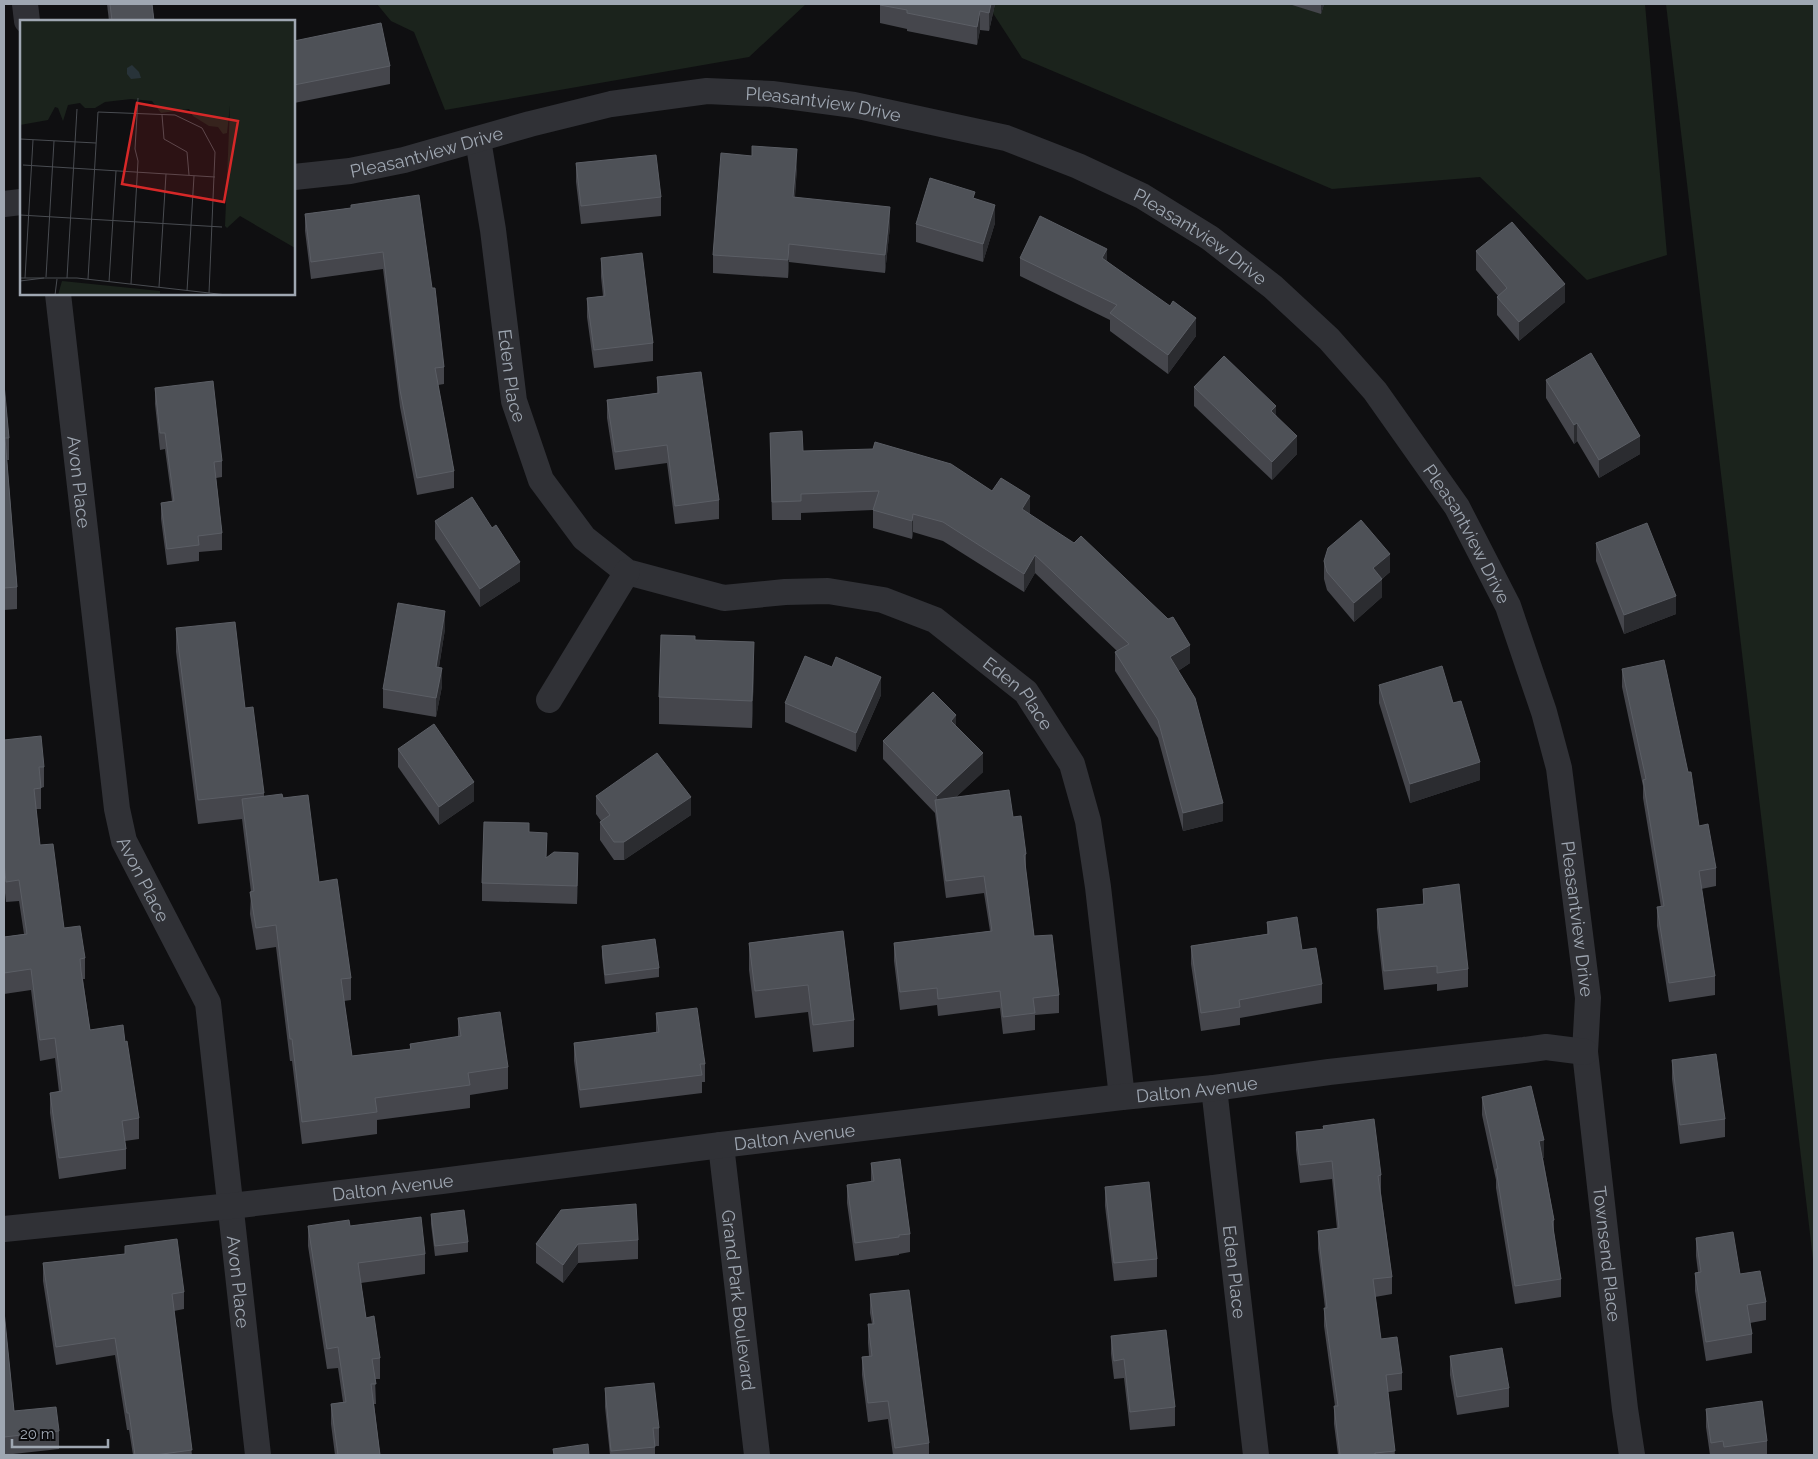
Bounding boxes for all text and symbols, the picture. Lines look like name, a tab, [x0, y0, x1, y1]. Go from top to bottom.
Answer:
inset map	[20, 20, 295, 295]
street label: Pleasantview Drive	[745, 82, 903, 126]
street label: Pleasantview Drive	[348, 122, 505, 181]
street label: Pleasantview Drive	[1131, 183, 1272, 289]
street label: Eden Place	[495, 328, 531, 425]
street label: Avon Place	[64, 434, 95, 530]
street label: Pleasantview Drive	[1419, 460, 1515, 607]
street label: Eden Place	[979, 652, 1058, 734]
street label: Avon Place	[113, 833, 175, 926]
street label: Pleasantview Drive	[1558, 840, 1598, 998]
street label: Dalton Avenue	[1135, 1072, 1259, 1106]
street label: Dalton Avenue	[733, 1118, 857, 1154]
street label: Dalton Avenue	[331, 1169, 455, 1204]
street label: Townsend Place	[1590, 1185, 1626, 1323]
street label: Grand Park Boulevard	[718, 1208, 760, 1391]
street label: Eden Place	[1219, 1224, 1251, 1320]
street label: Avon Place	[223, 1234, 254, 1329]
scale bar	[12, 1416, 109, 1448]
text: 20 m	[20, 1425, 55, 1443]

